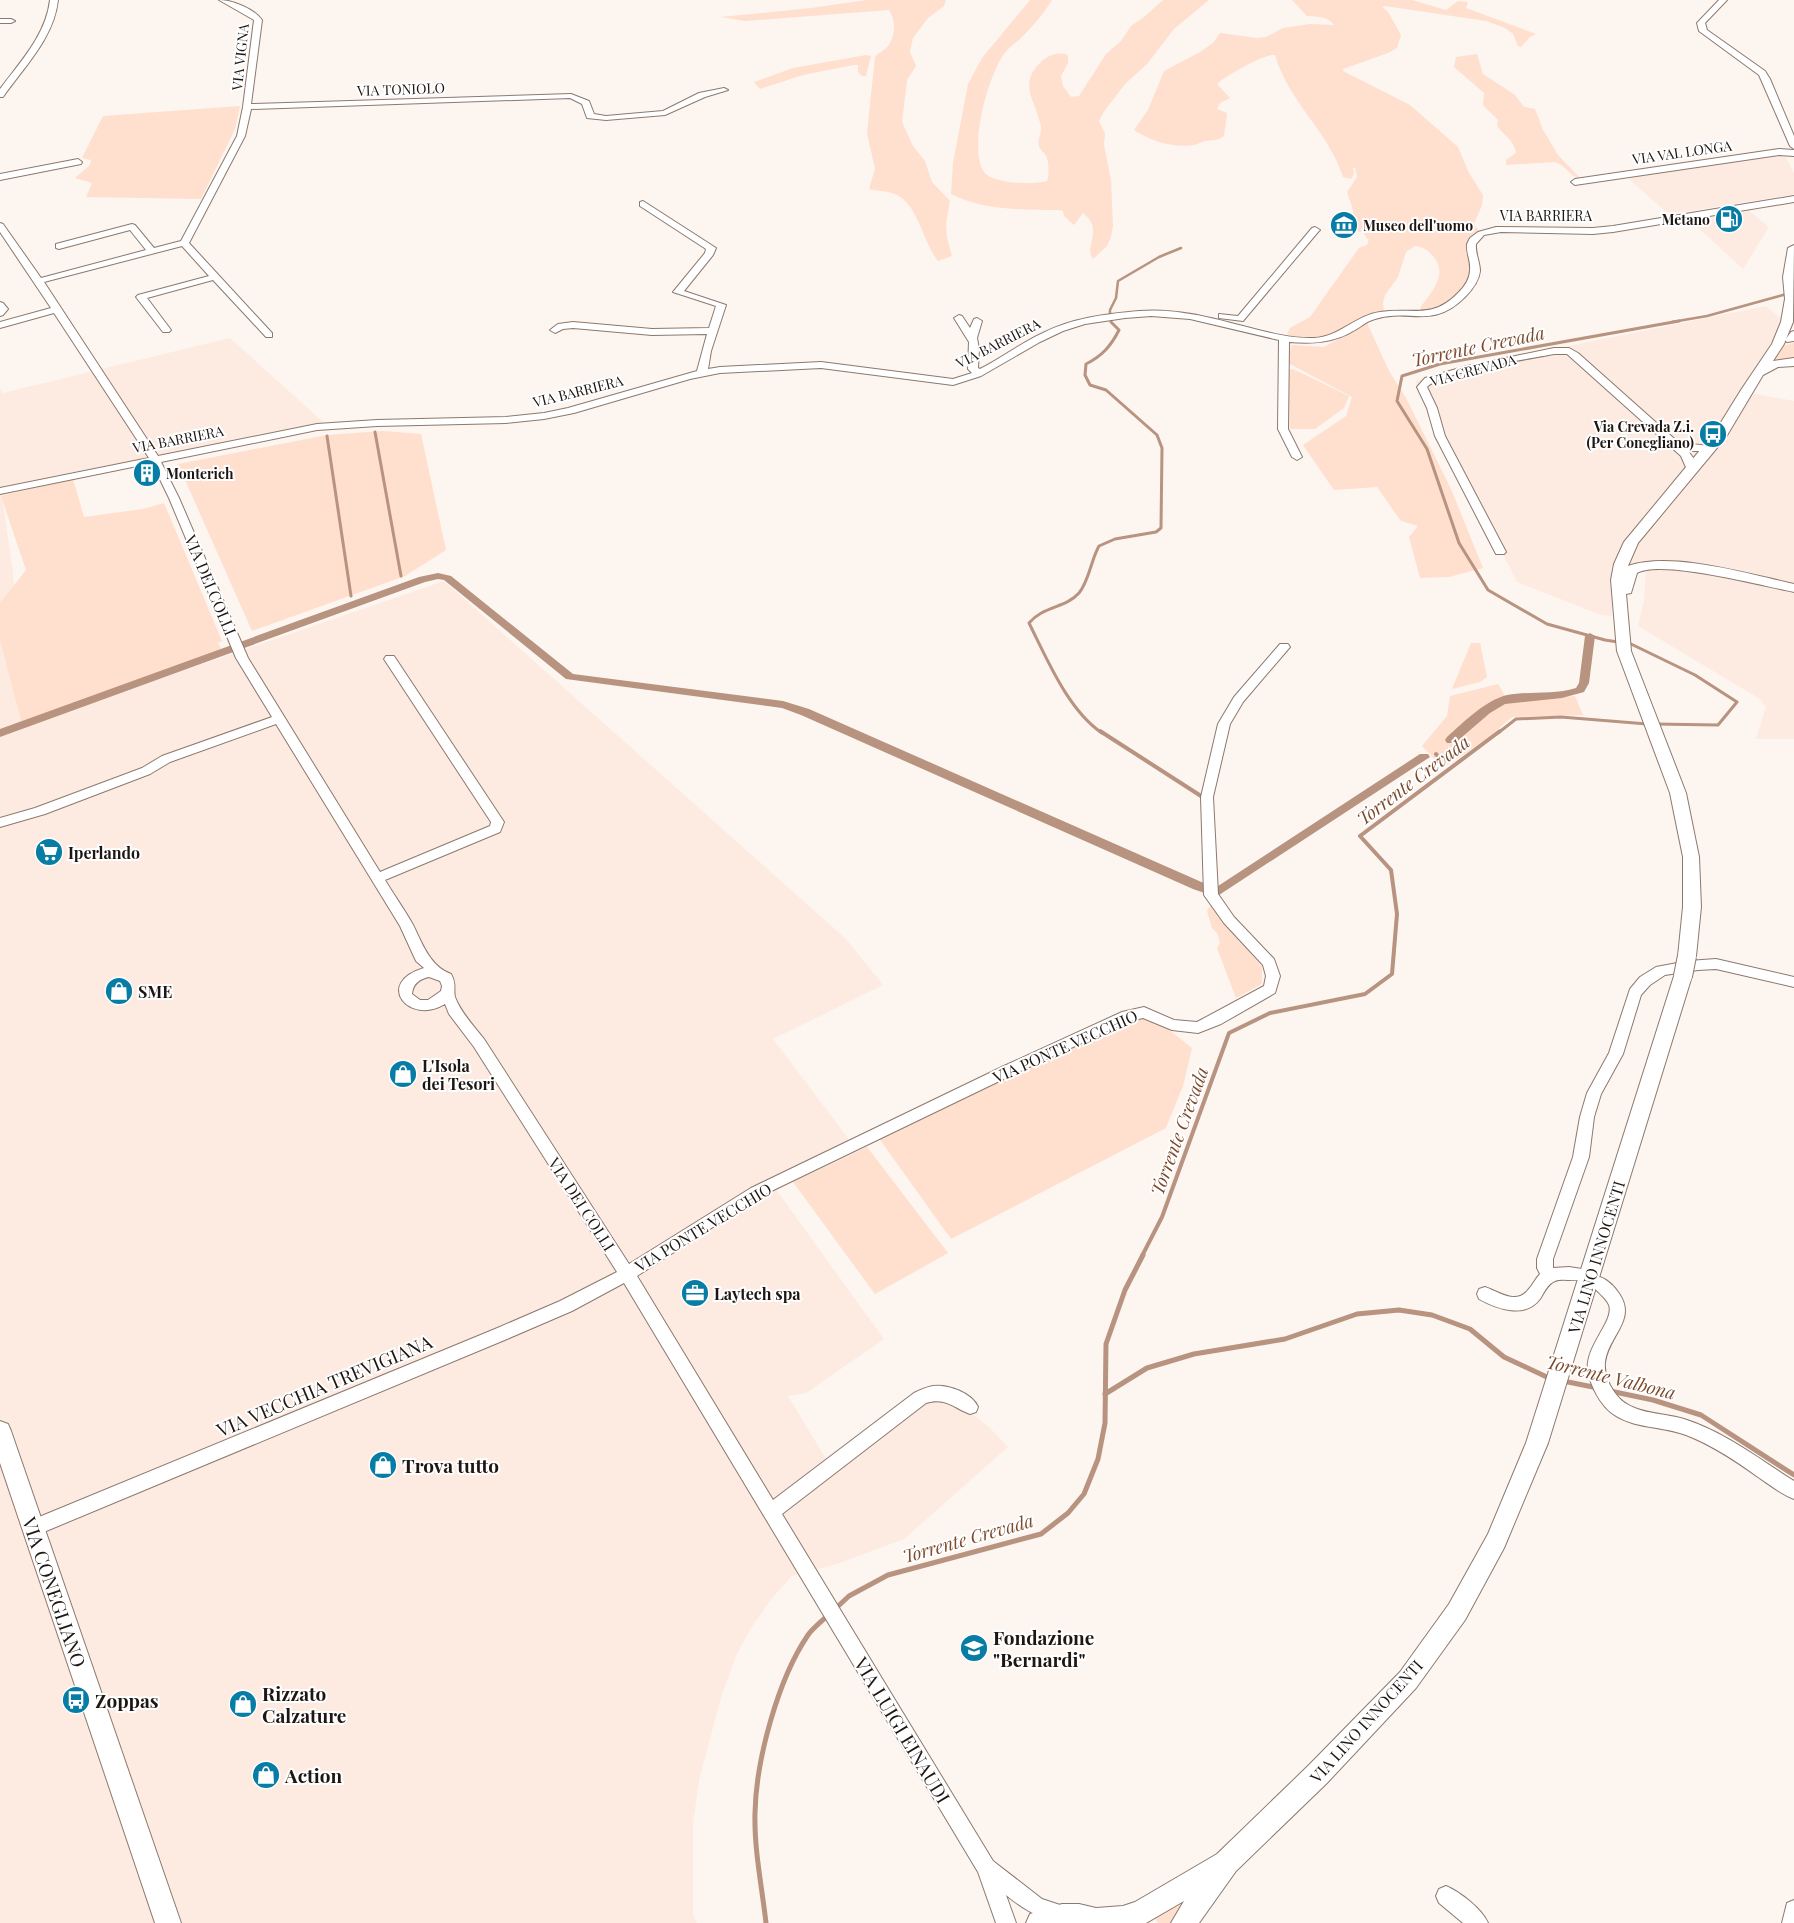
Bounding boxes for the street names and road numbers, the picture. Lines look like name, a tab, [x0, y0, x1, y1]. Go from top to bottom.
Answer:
street label: VIA VIGNA	[227, 22, 253, 92]
street label: VIA TONIOLO	[356, 78, 445, 100]
street label: VIA VAL LONGA	[1630, 136, 1733, 169]
street label: VIA BARRIERA	[1499, 206, 1592, 225]
street label: VIA BARRIERA	[952, 313, 1044, 373]
street label: VIA CREVADA	[1427, 349, 1518, 391]
street label: VIA BARRIERA	[530, 371, 625, 412]
street label: VIA BARRIERA	[130, 421, 225, 457]
street label: VIA DEI COLLI	[180, 531, 242, 638]
street label: VIA PONTE VECCHIO	[988, 1005, 1141, 1088]
street label: VIA DEI COLLI	[543, 1153, 620, 1255]
street label: VIA PONTE VECCHIO	[630, 1178, 775, 1277]
street label: VIA LINO INNOCENTI	[1562, 1178, 1629, 1337]
street label: VIA VECCHIA TREVIGIANA	[211, 1327, 437, 1443]
street label: VIA CONEGLIANO	[17, 1513, 93, 1670]
street label: VIA LUIGI EINAUDI	[849, 1651, 957, 1808]
street label: VIA LINO INNOCENTI	[1304, 1655, 1427, 1788]

